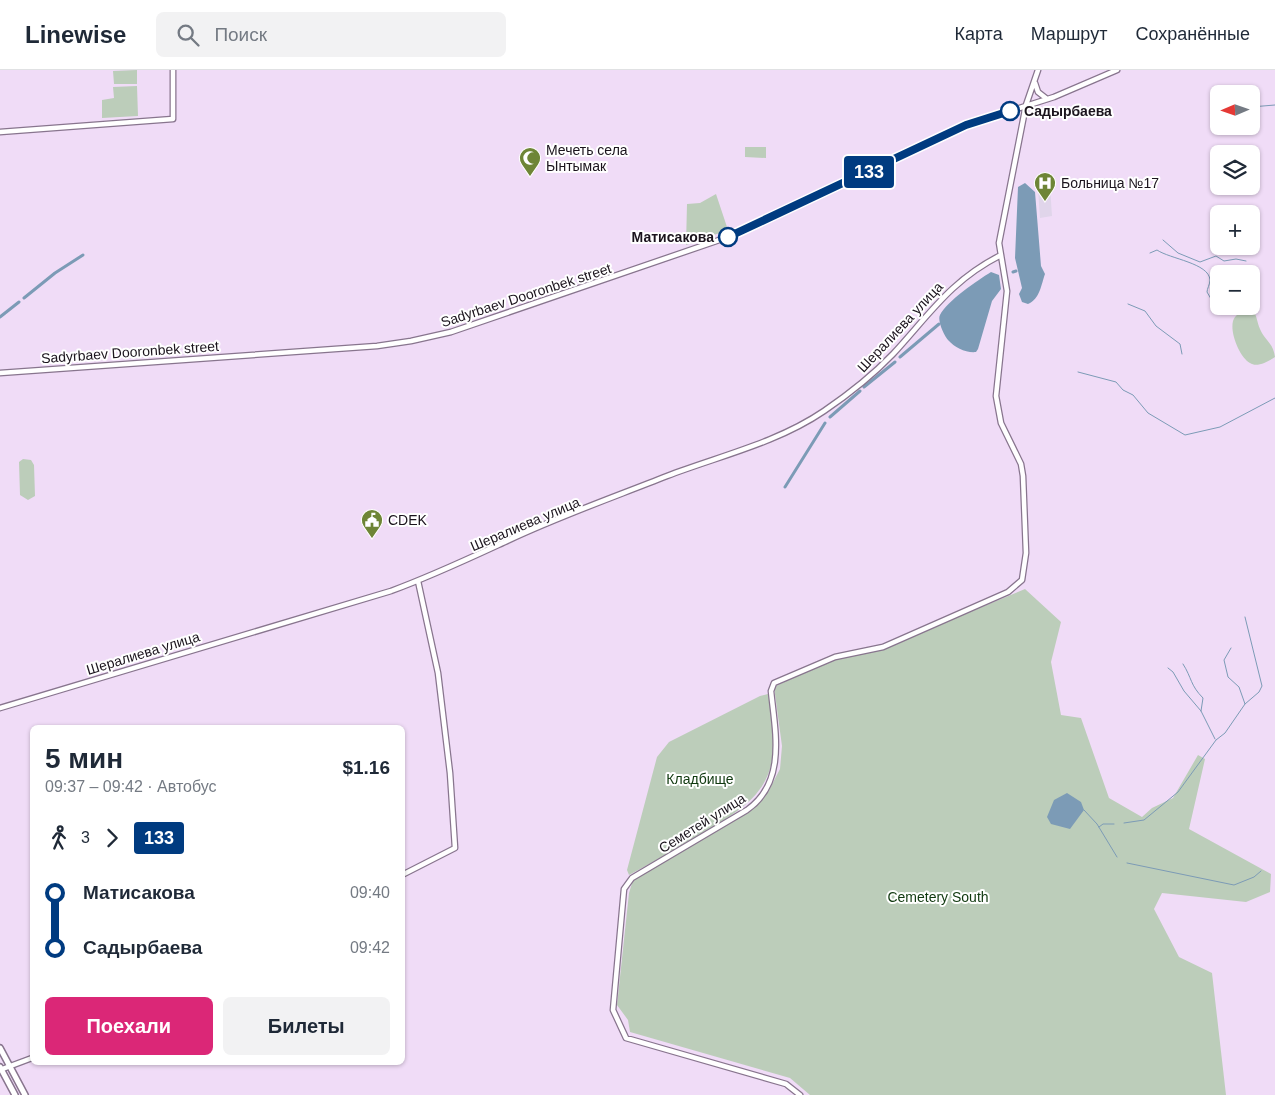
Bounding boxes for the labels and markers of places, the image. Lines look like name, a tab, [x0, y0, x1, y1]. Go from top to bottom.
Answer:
marker: Садырбаева	[1000, 101, 1020, 121]
place label: Садырбаева	[1024, 103, 1112, 119]
place label: Мечеть села Ынтымак	[546, 142, 628, 174]
mosque icon: Мечеть села Ынтымак	[518, 146, 542, 177]
hospital icon: Больница №17	[1033, 171, 1057, 202]
place label: Больница №17	[1061, 175, 1159, 191]
marker: Матисакова	[718, 227, 738, 247]
place label: Матисакова	[632, 229, 714, 245]
public building icon: CDEK	[360, 508, 384, 539]
place label: CDEK	[388, 512, 428, 528]

